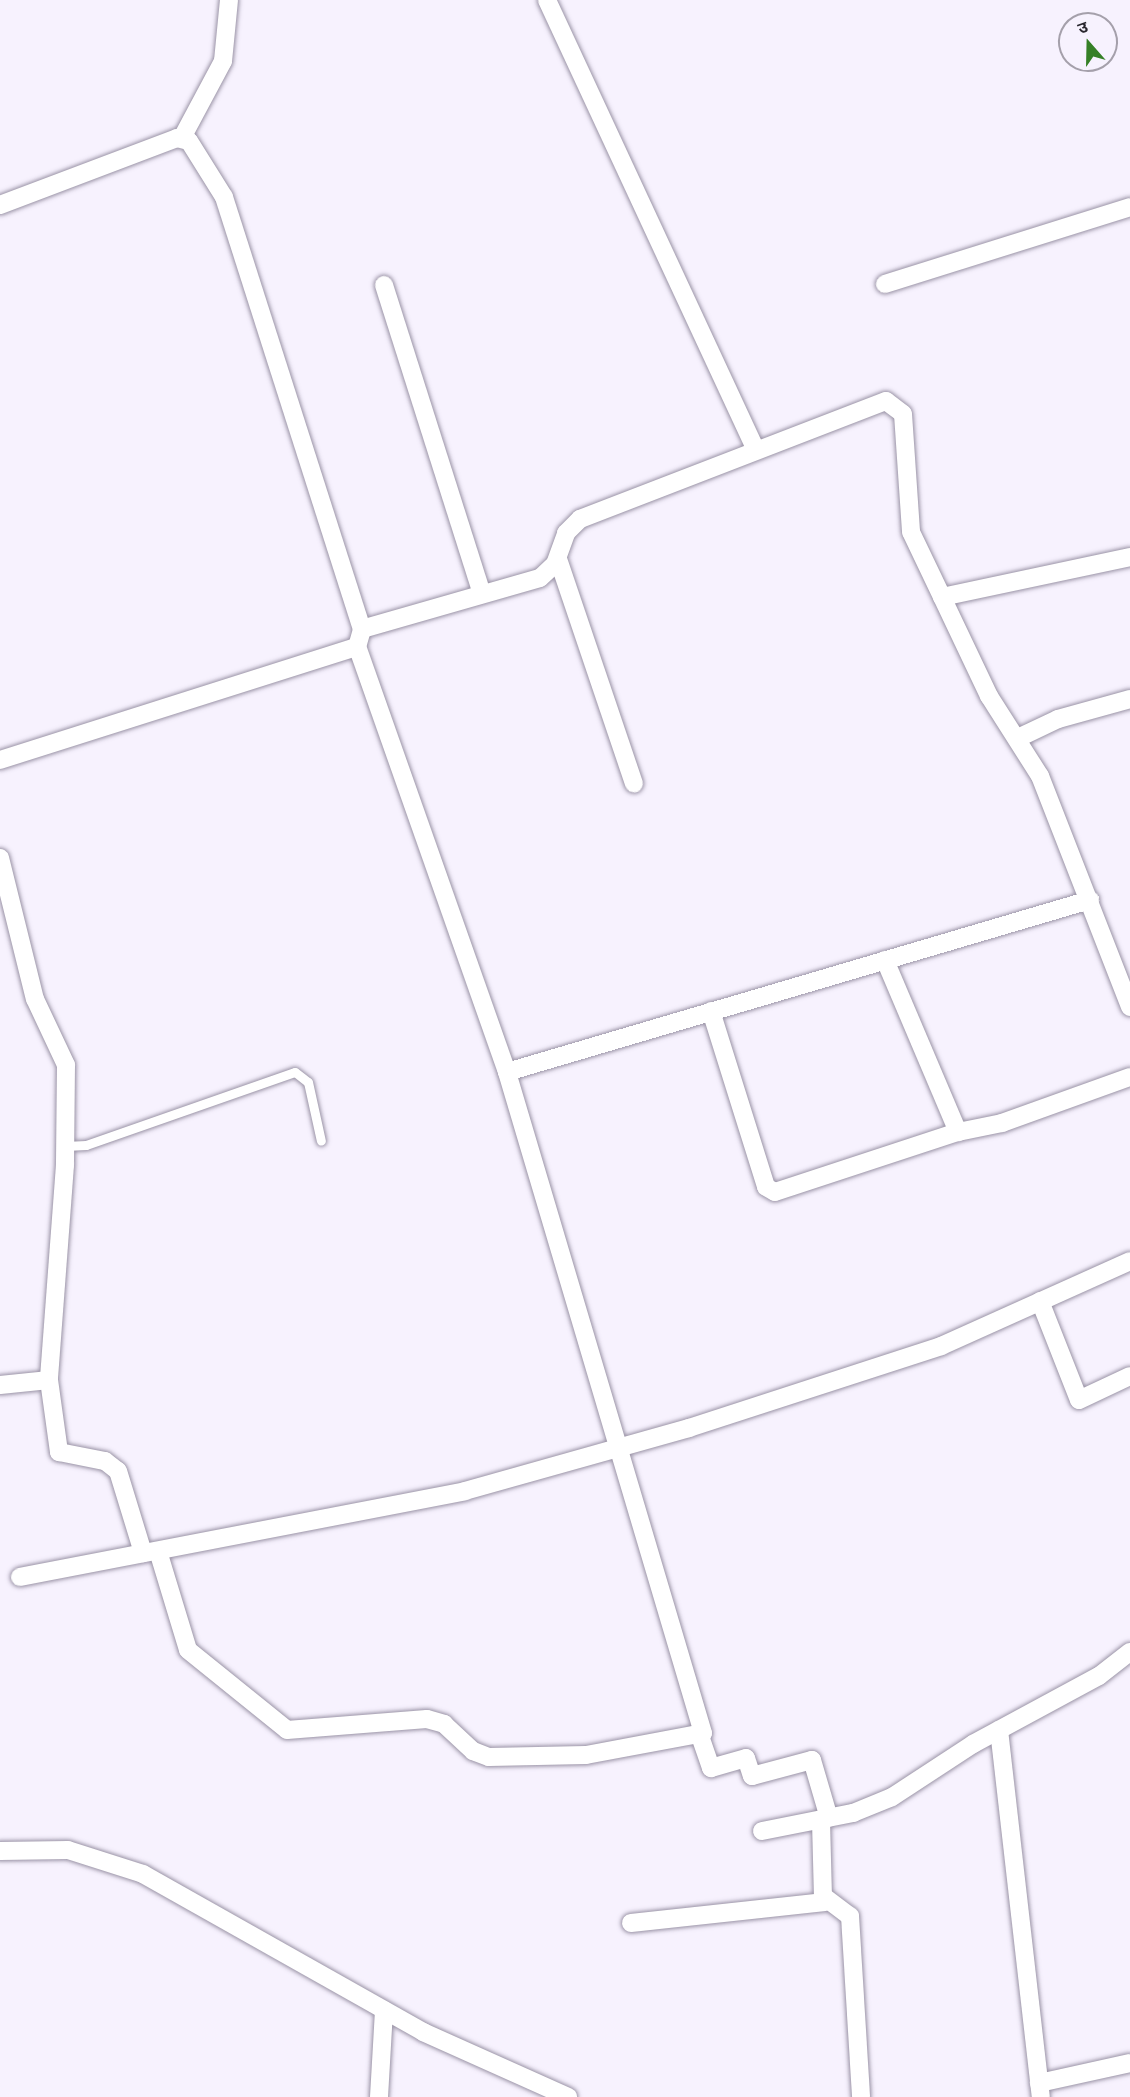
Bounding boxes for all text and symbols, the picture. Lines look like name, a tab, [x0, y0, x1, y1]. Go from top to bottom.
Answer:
north arrow	[1058, 12, 1118, 72]
text: उ	[1074, 15, 1091, 39]

